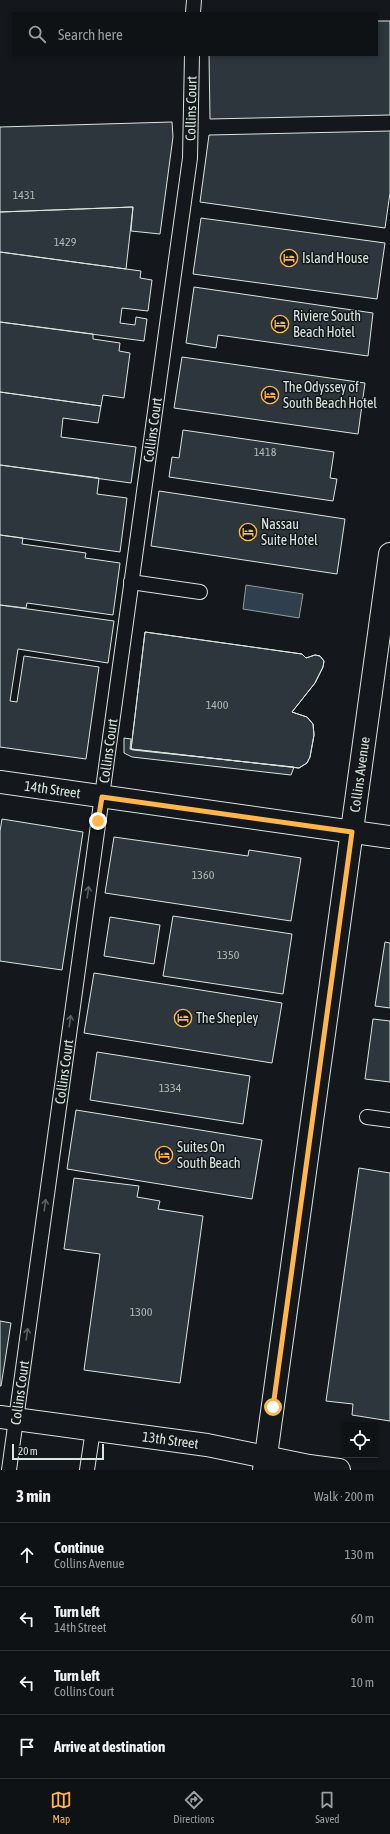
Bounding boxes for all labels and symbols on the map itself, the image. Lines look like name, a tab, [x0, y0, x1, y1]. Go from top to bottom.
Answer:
street label: Collins Court	[182, 76, 200, 141]
house number: 1431	[13, 188, 36, 202]
house number: 1429	[54, 235, 77, 249]
hotel icon: Island House	[279, 248, 299, 268]
place label: Island House	[302, 250, 369, 266]
place label: Riviere South Beach Hotel	[293, 308, 361, 340]
hotel icon: Riviere South Beach Hotel	[270, 314, 290, 334]
place label: The Odyssey of South Beach Hotel	[283, 379, 377, 411]
hotel icon: The Odyssey of South Beach Hotel	[260, 385, 280, 405]
street label: Collins Court	[140, 397, 165, 463]
house number: 1418	[254, 445, 277, 459]
place label: Nassau Suite Hotel	[261, 516, 318, 548]
hotel icon: Nassau Suite Hotel	[238, 522, 258, 542]
house number: 1400	[206, 698, 229, 712]
street label: Collins Court	[96, 718, 121, 784]
street label: Collins Avenue	[347, 736, 373, 813]
street label: 14th Street	[23, 778, 82, 801]
route end	[89, 812, 107, 830]
house number: 1360	[192, 868, 215, 882]
one-way arrow	[84, 886, 92, 899]
house number: 1350	[217, 948, 240, 962]
hotel icon: The Shepley	[173, 1008, 193, 1028]
place label: The Shepley	[196, 1010, 258, 1026]
one-way arrow	[66, 1015, 74, 1028]
street label: Collins Court	[52, 1038, 76, 1105]
house number: 1334	[159, 1081, 182, 1095]
place label: Suites On South Beach	[177, 1139, 240, 1171]
hotel icon: Suites On South Beach	[154, 1145, 174, 1165]
one-way arrow	[41, 1199, 49, 1212]
house number: 1300	[130, 1305, 153, 1319]
one-way arrow	[23, 1328, 31, 1341]
street label: Collins Court	[7, 1359, 32, 1426]
route start	[264, 1398, 282, 1416]
street label: 13th Street	[141, 1428, 200, 1452]
scale bar	[12, 1442, 104, 1461]

